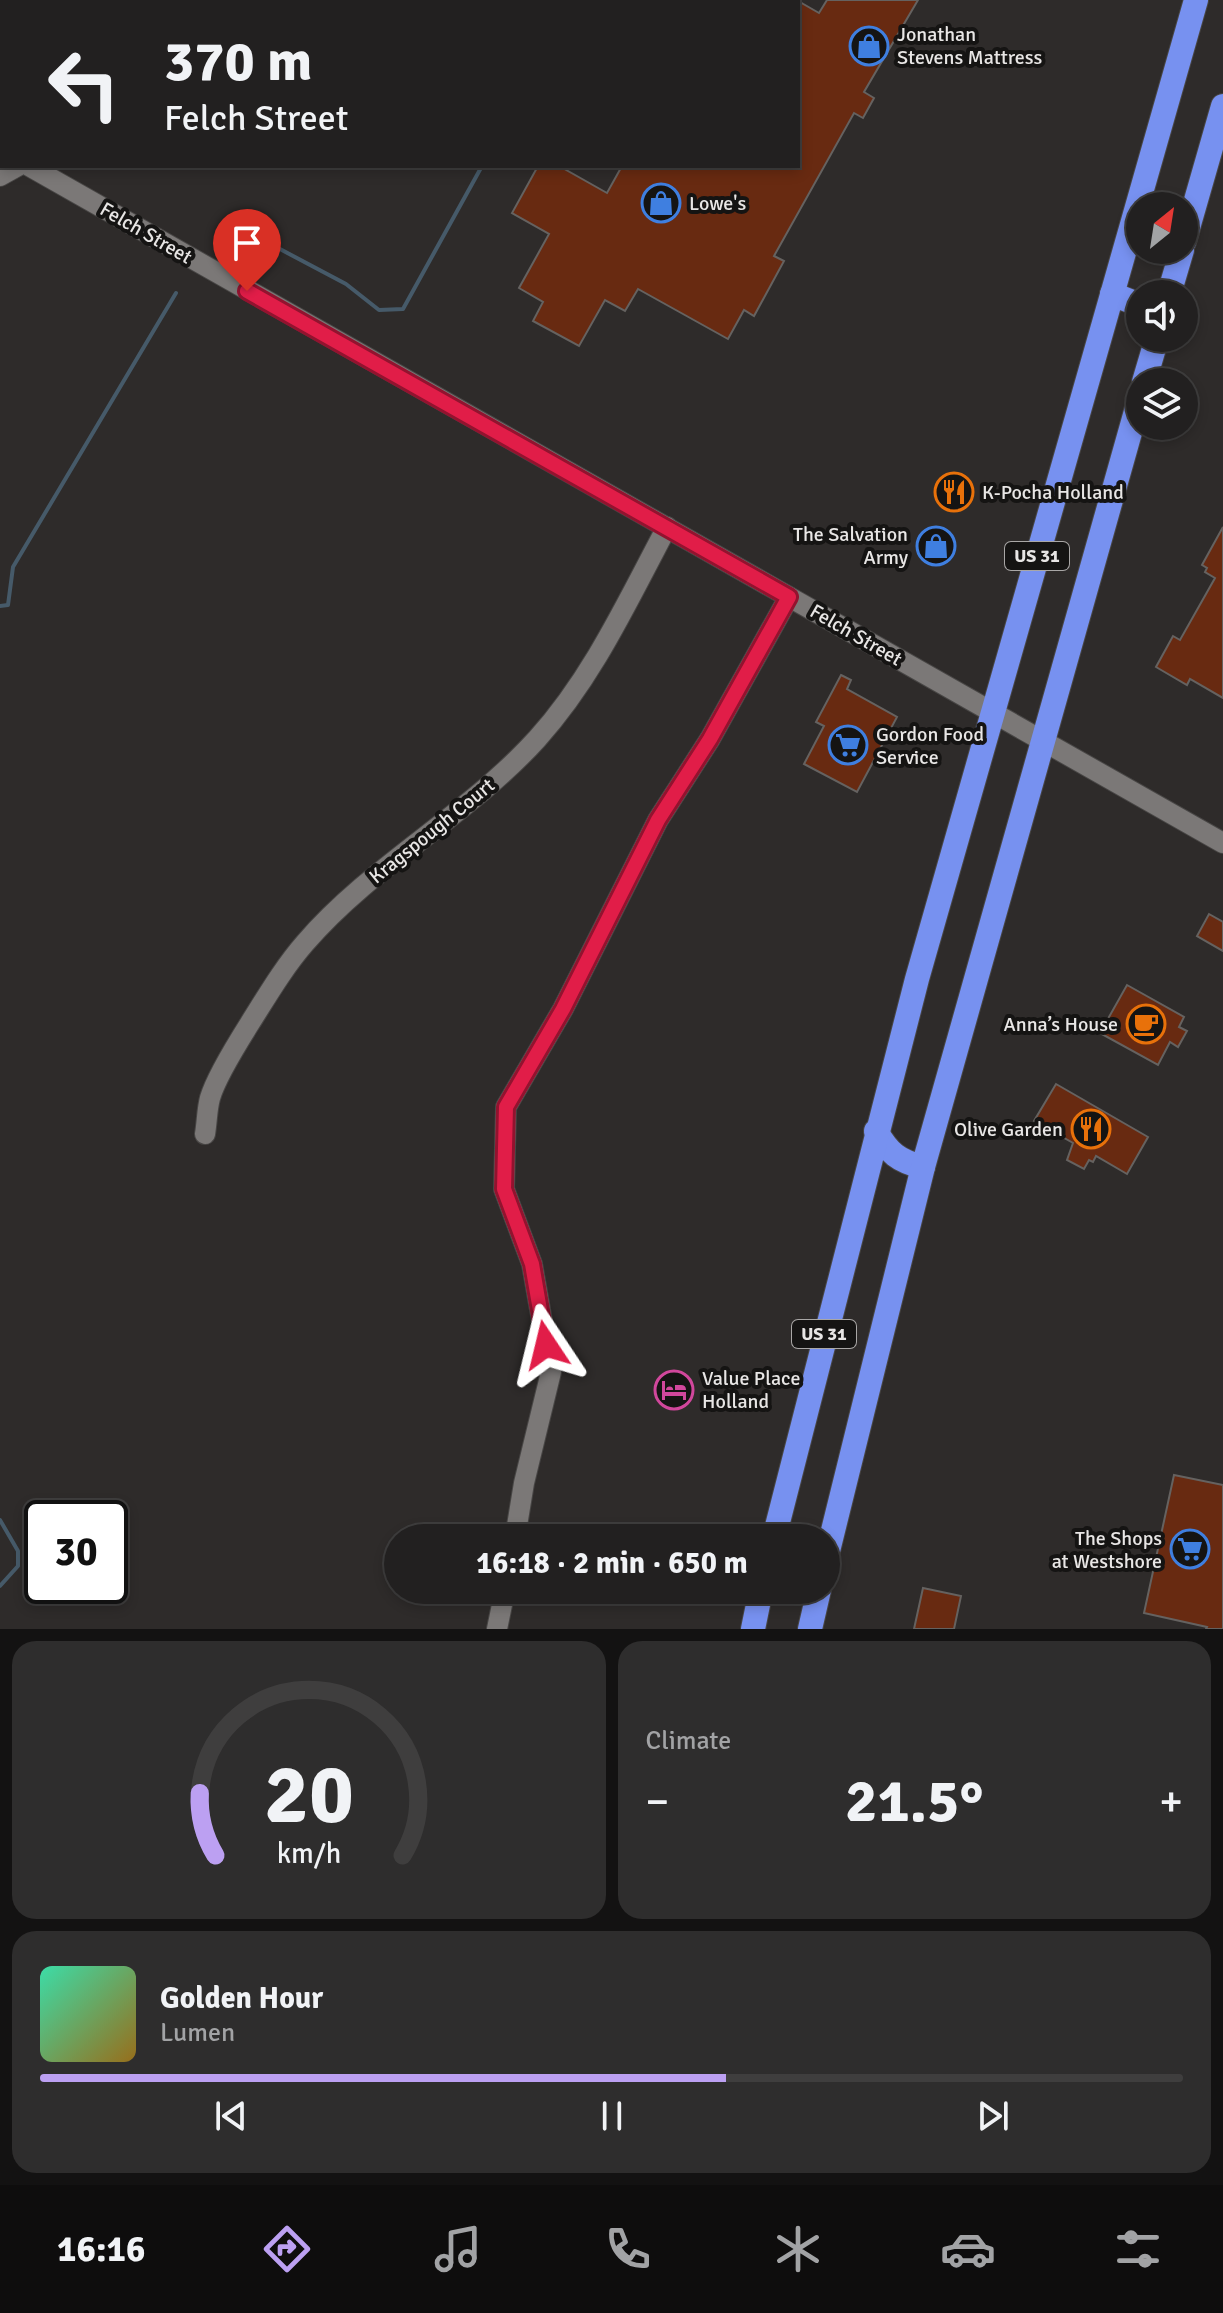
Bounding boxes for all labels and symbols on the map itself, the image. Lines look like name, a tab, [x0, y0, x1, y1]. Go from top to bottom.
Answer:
place label: Jonathan Stevens Mattress	[897, 22, 1042, 70]
shop icon: Jonathan Stevens Mattress	[848, 25, 890, 67]
shop icon: Lowe's	[640, 182, 682, 224]
place label: Lowe's	[689, 191, 746, 216]
north arrow	[1126, 192, 1198, 264]
street label: Felch Street	[95, 197, 197, 269]
pin	[213, 209, 281, 291]
restaurant icon: K-Pocha Holland	[933, 471, 975, 513]
place label: K-Pocha Holland	[982, 480, 1124, 505]
place label: The Salvation Army	[793, 522, 909, 570]
shop icon: The Salvation Army	[915, 525, 957, 567]
road number: US 31	[1005, 542, 1069, 570]
street label: Felch Street	[805, 599, 907, 671]
place label: Gordon Food Service	[876, 722, 984, 770]
supermarket icon: Gordon Food Service	[827, 724, 869, 766]
street label: Kragspough Court	[364, 773, 500, 889]
cafe icon: Anna’s House	[1125, 1003, 1167, 1045]
place label: Anna’s House	[1004, 1012, 1118, 1037]
restaurant icon: Olive Garden	[1070, 1108, 1112, 1150]
place label: Olive Garden	[954, 1117, 1063, 1142]
position arrow	[504, 1303, 588, 1387]
road number: US 31	[792, 1320, 856, 1348]
place label: Value Place Holland	[702, 1366, 800, 1414]
hotel icon: Value Place Holland	[653, 1369, 695, 1411]
speed limit sign: 30	[24, 1500, 128, 1604]
place label: The Shops at Westshore	[1052, 1526, 1162, 1574]
supermarket icon: The Shops at Westshore	[1169, 1528, 1211, 1570]

